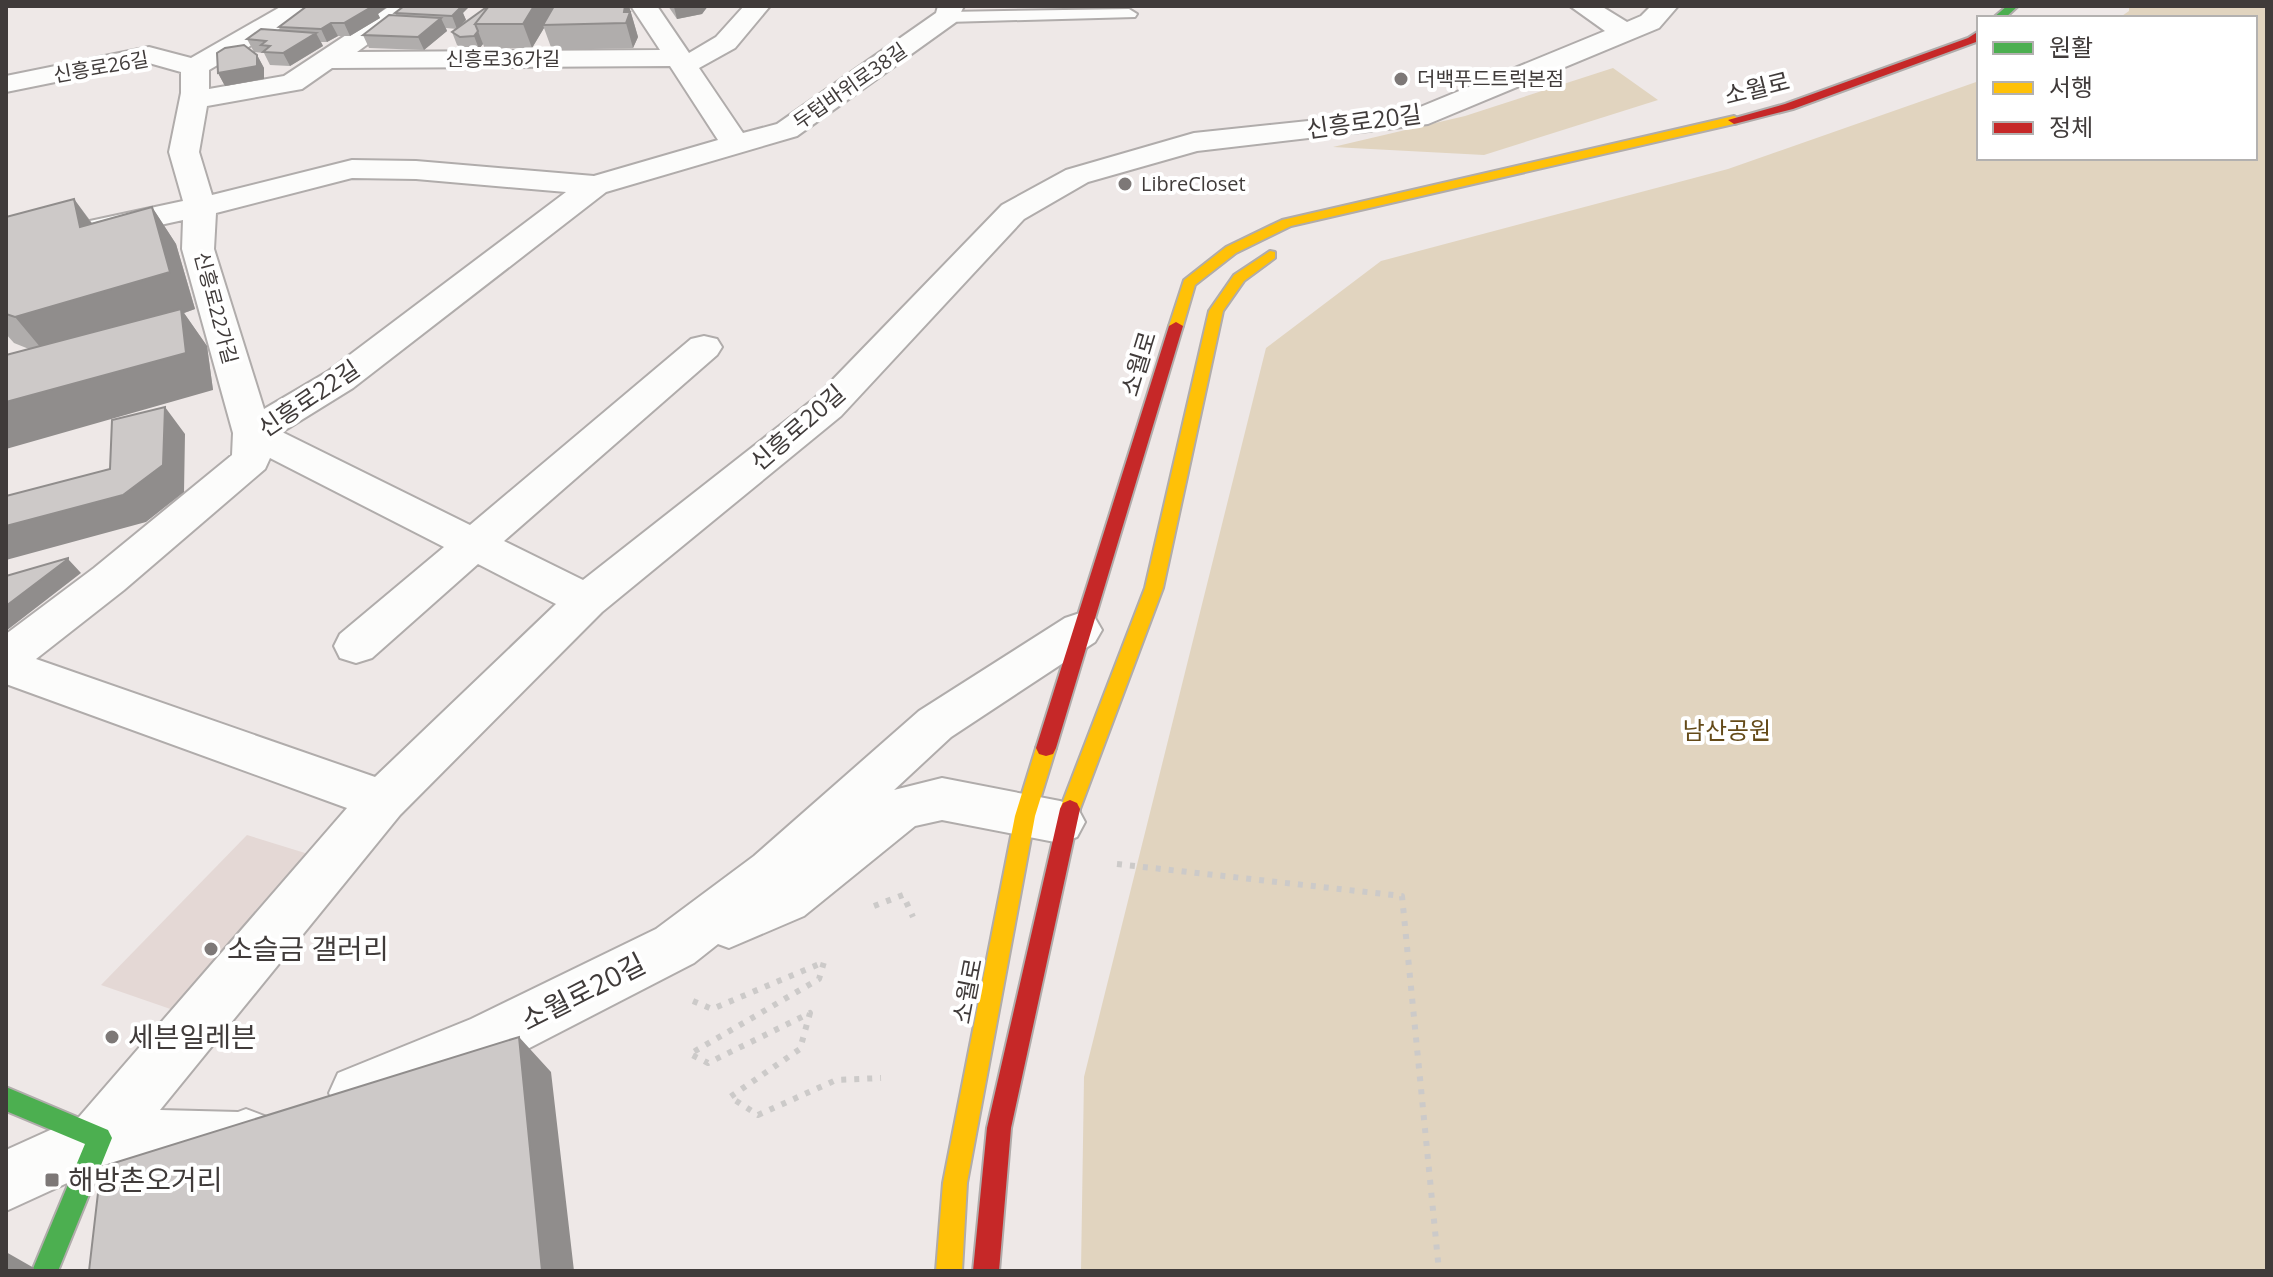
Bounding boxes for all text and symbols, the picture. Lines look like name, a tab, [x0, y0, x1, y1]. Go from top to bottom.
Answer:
legend	[1977, 16, 2257, 160]
text: 원활	[2049, 30, 2093, 63]
street label: 두텁바위로38길	[787, 36, 912, 135]
street label: 신흥로26길	[51, 45, 151, 88]
street label: 신흥로36가길	[446, 45, 560, 72]
street label: 소월로	[1721, 64, 1793, 112]
place label: 더백푸드트럭본점	[1417, 65, 1564, 92]
marker: 더백푸드트럭본점	[1392, 70, 1410, 88]
text: 서행	[2049, 70, 2093, 103]
street label: 신흥로20길	[1304, 96, 1423, 145]
text: 정체	[2049, 110, 2093, 143]
place label: LibreCloset	[1141, 170, 1246, 197]
marker: LibreCloset	[1116, 175, 1134, 193]
street label: 신흥로22가길	[189, 249, 244, 367]
street label: 소월로	[1112, 327, 1163, 400]
street label: 신흥로22길	[251, 352, 365, 444]
street label: 신흥로20길	[743, 376, 852, 477]
park label: 남산공원	[1683, 713, 1771, 746]
place label: 소슬금 갤러리	[227, 929, 389, 967]
marker: 소슬금 갤러리	[202, 940, 220, 958]
street label: 소월로20길	[514, 944, 651, 1039]
street label: 소월로	[944, 955, 989, 1026]
place label: 세븐일레븐	[128, 1017, 257, 1055]
marker: 세븐일레븐	[103, 1028, 121, 1046]
place label: 해방촌오거리	[68, 1160, 223, 1198]
marker: 해방촌오거리	[43, 1171, 61, 1189]

